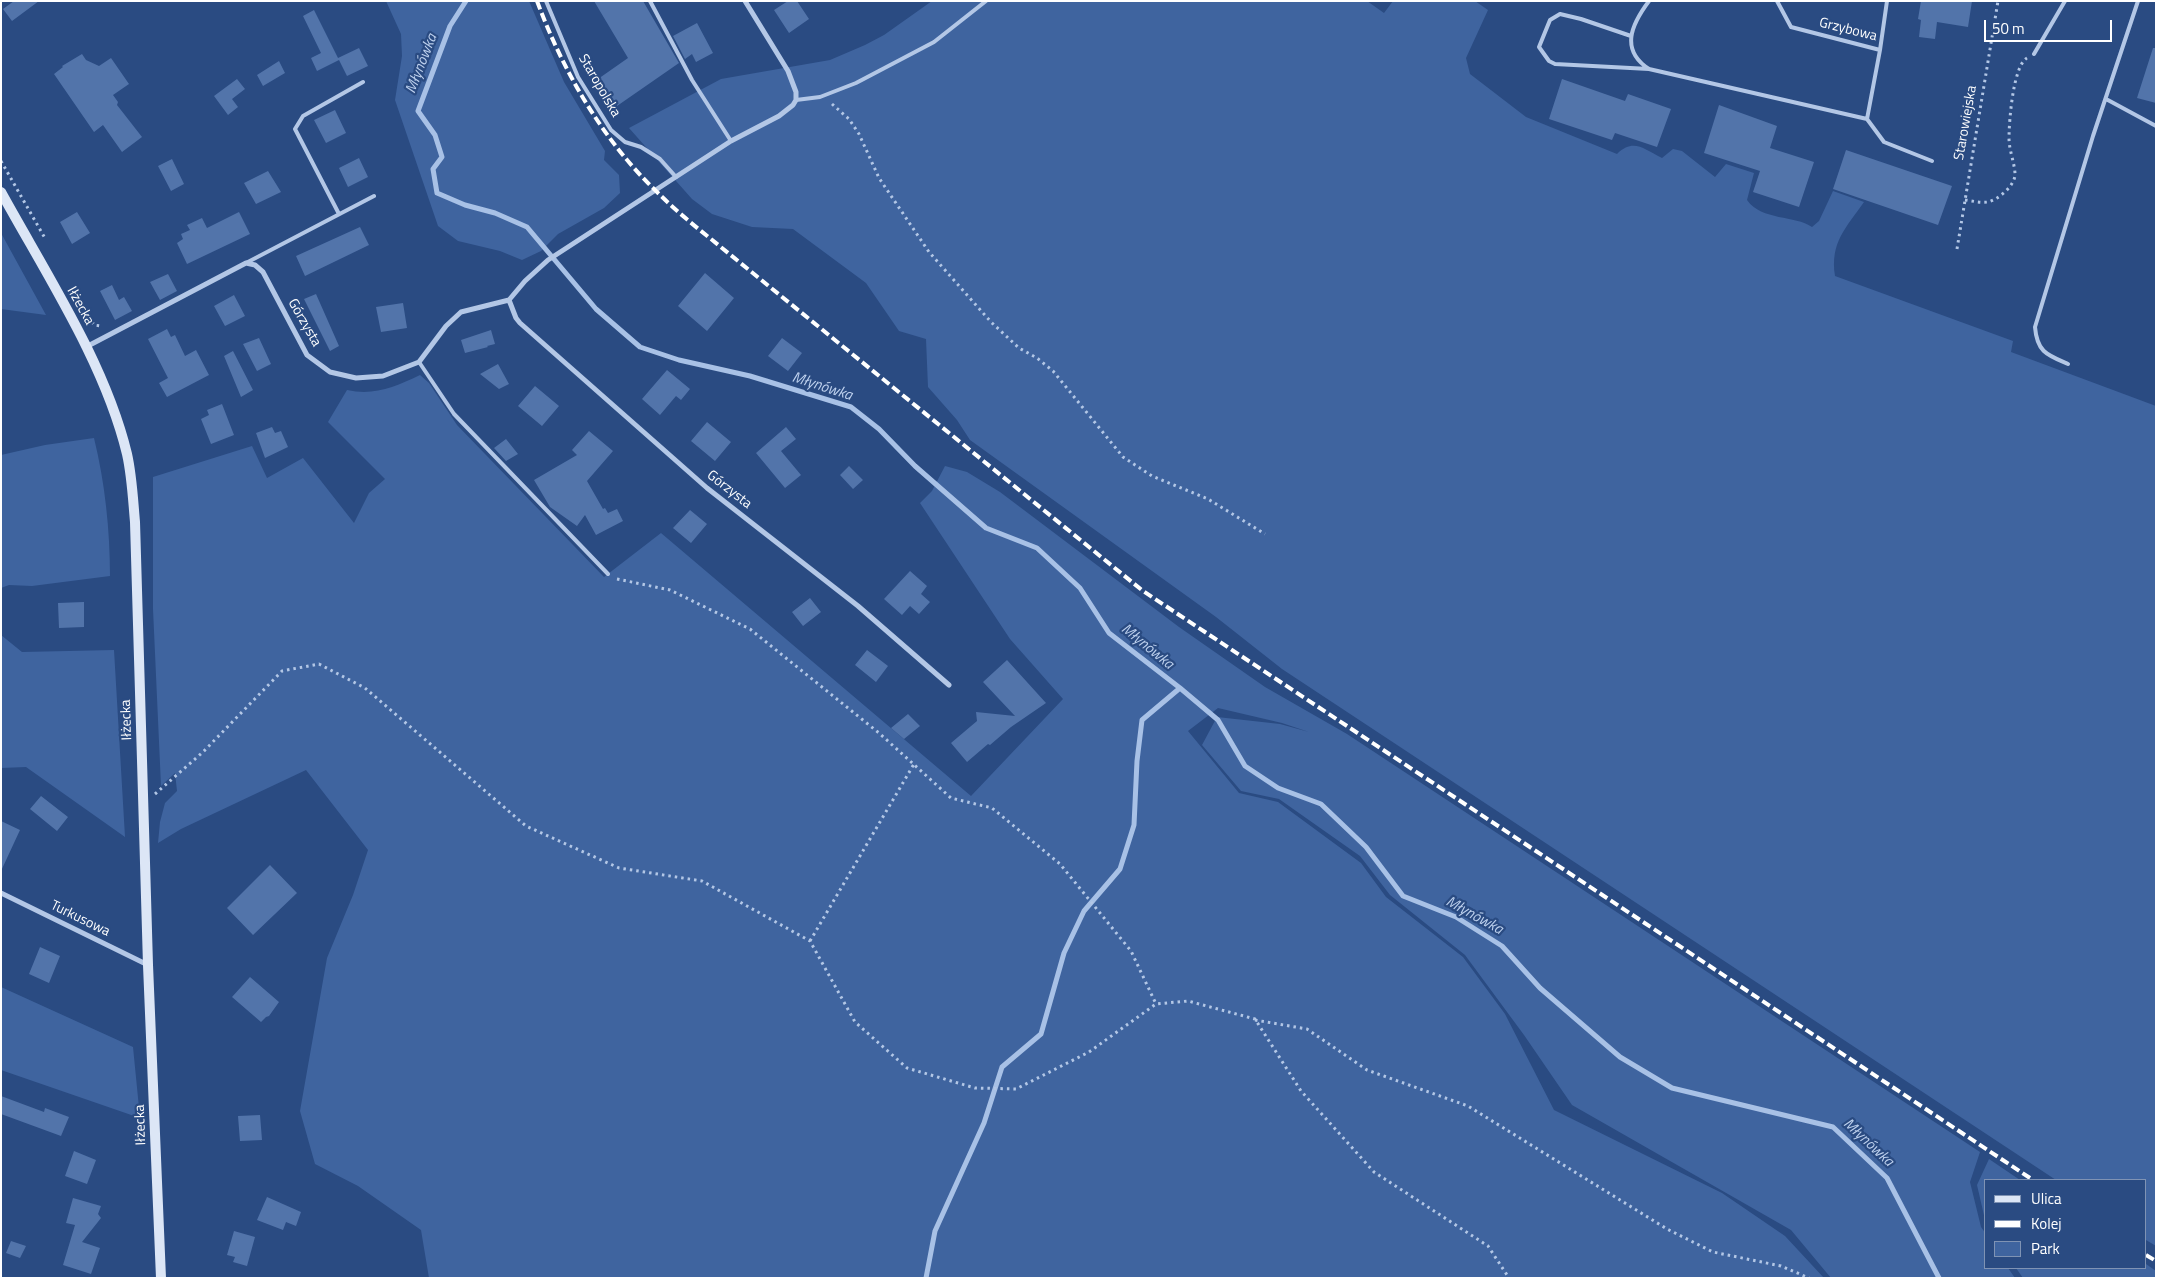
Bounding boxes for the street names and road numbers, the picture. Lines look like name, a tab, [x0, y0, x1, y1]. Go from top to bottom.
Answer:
street label: Grzybowa	[1817, 15, 1879, 45]
street label: Staropolska	[574, 52, 624, 120]
street label: Starowiejska	[1951, 84, 1981, 162]
street label: Iłżecka	[63, 284, 97, 328]
street label: Górzysta	[284, 296, 324, 350]
street label: Górzysta	[703, 467, 755, 513]
street label: Iłżecka	[118, 699, 136, 741]
street label: Turkusowa	[48, 897, 112, 941]
street label: Iłżecka	[132, 1104, 150, 1146]

